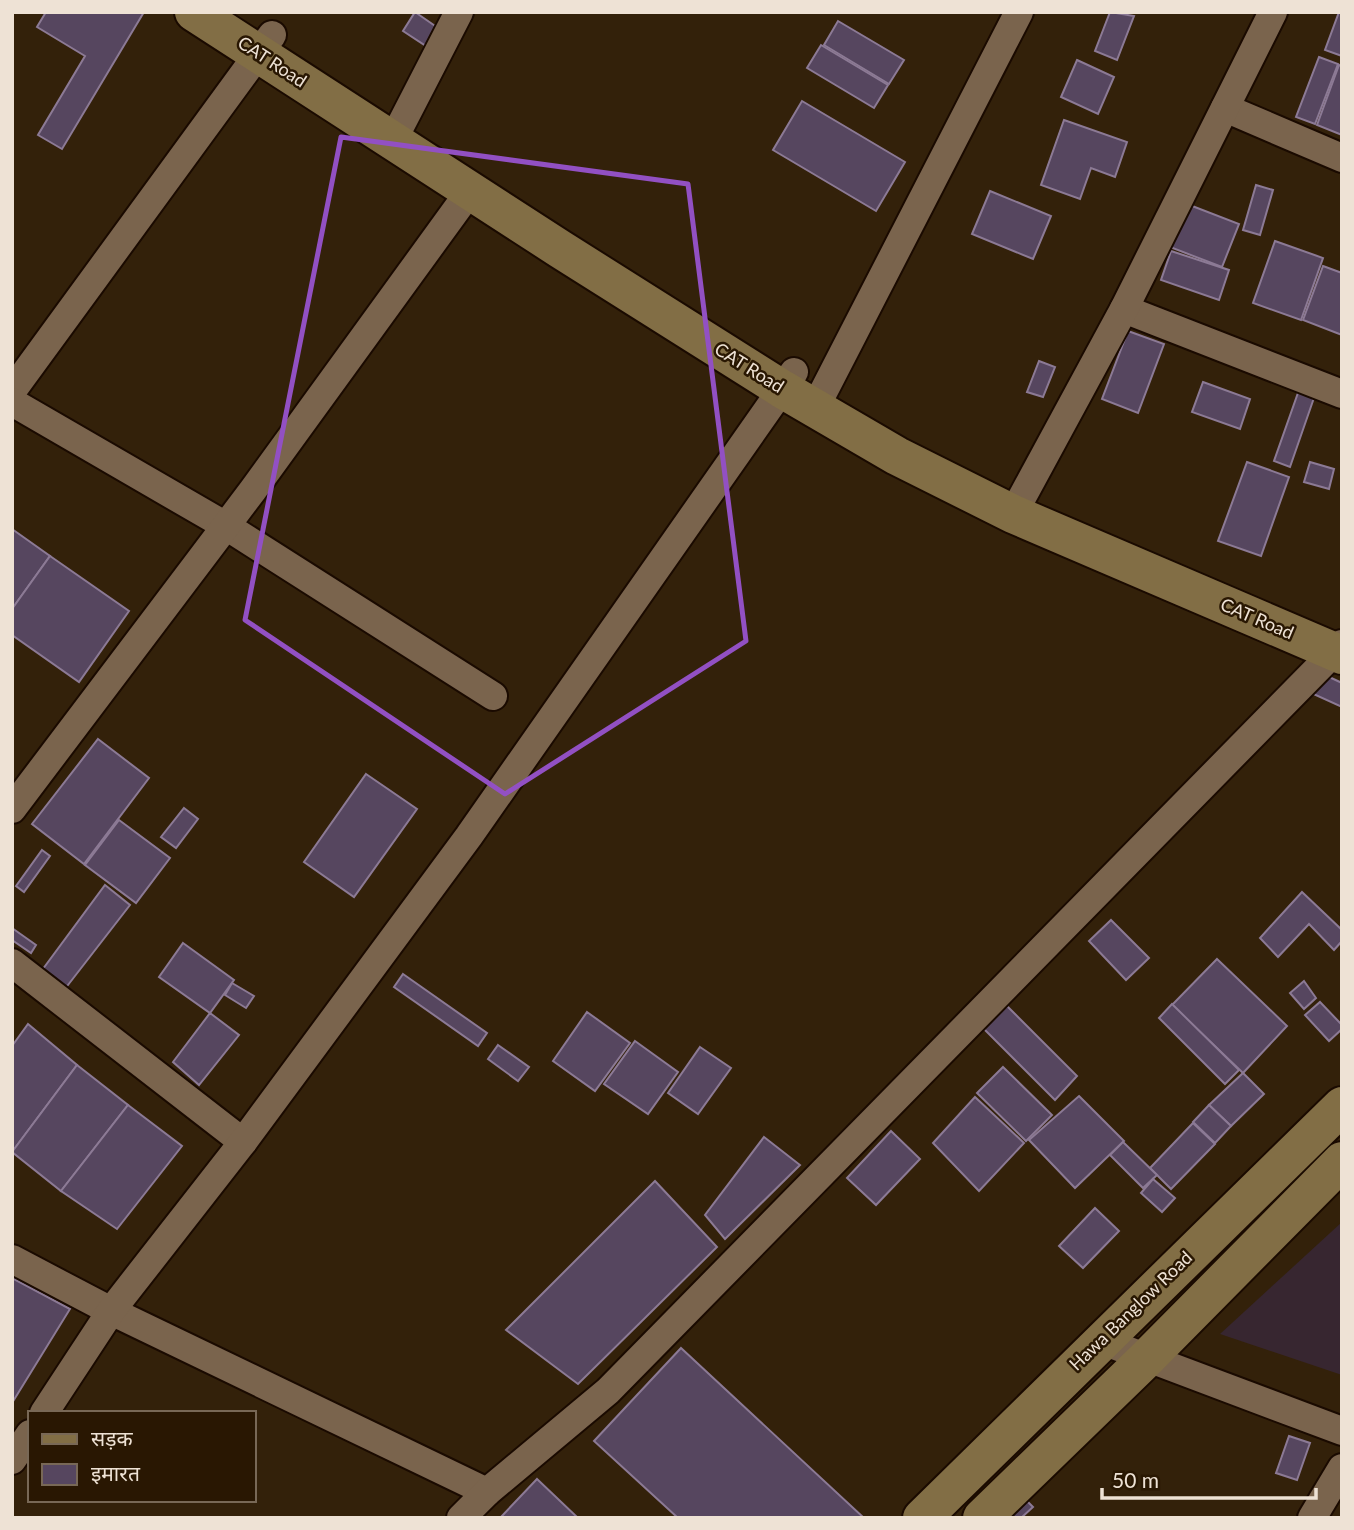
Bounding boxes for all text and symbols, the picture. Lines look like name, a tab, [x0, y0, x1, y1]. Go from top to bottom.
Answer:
street label: CAT Road	[234, 31, 311, 92]
street label: CAT Road	[711, 337, 788, 397]
street label: CAT Road	[1217, 593, 1297, 643]
street label: Hawa Banglow Road	[1064, 1246, 1196, 1375]
legend	[28, 1411, 256, 1502]
text: सड़क	[91, 1425, 133, 1450]
scale bar	[1102, 1456, 1316, 1500]
text: इमारत	[91, 1460, 141, 1485]
text: 50 m	[1112, 1467, 1159, 1492]

